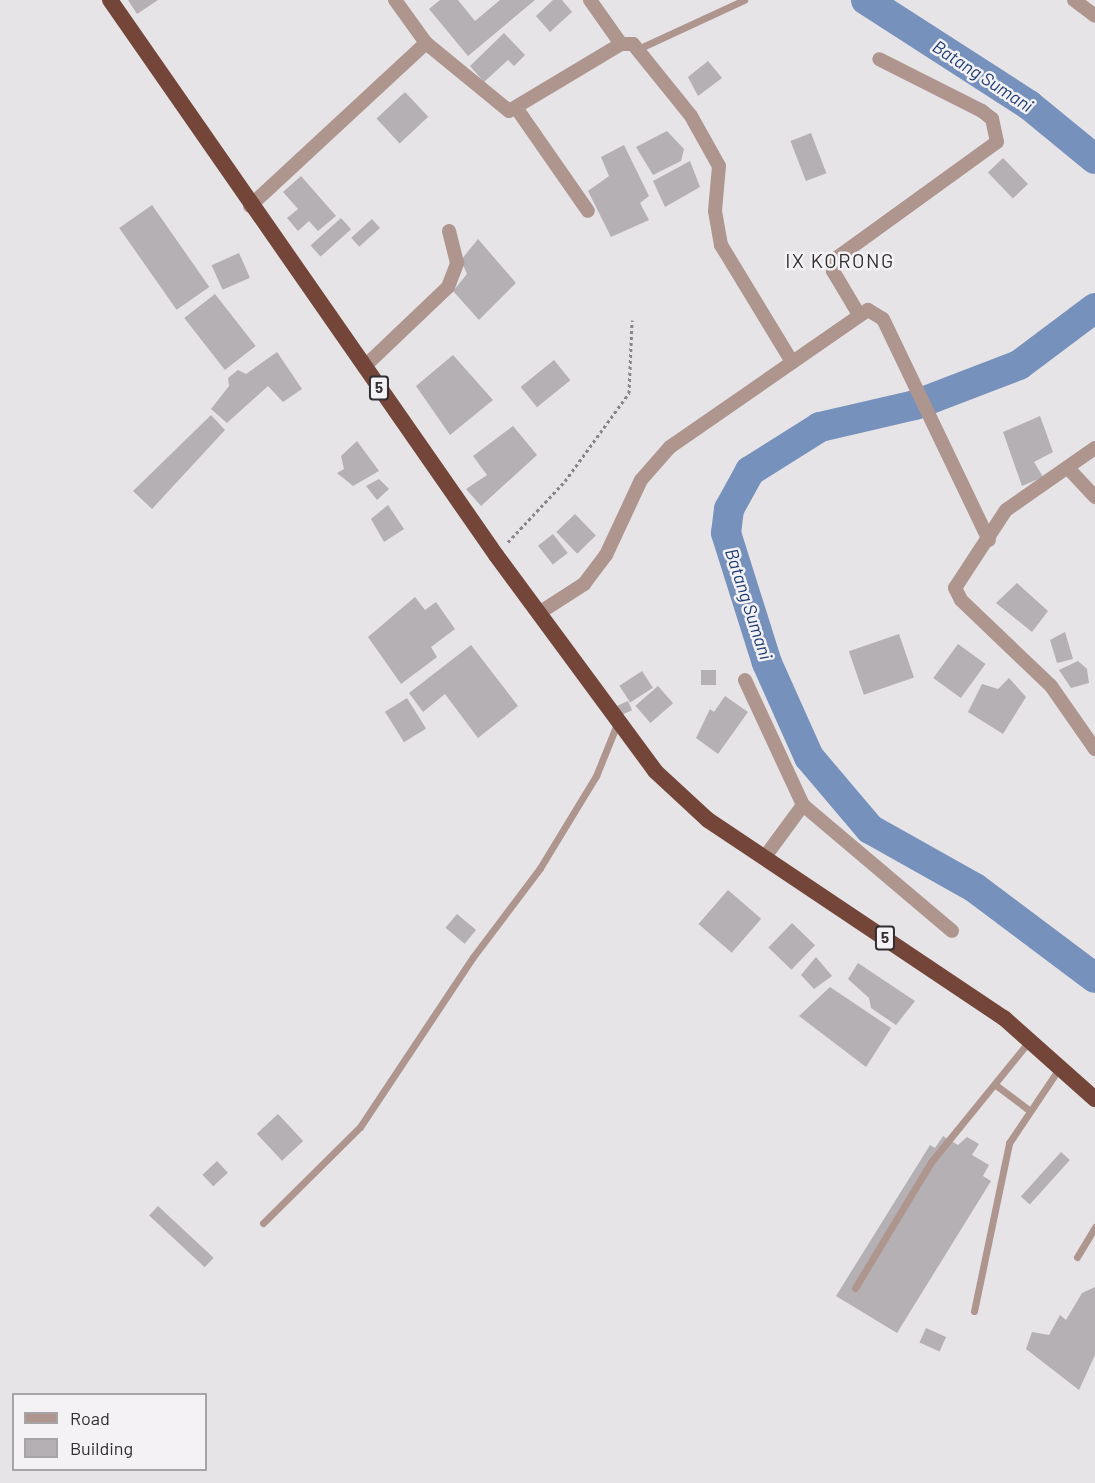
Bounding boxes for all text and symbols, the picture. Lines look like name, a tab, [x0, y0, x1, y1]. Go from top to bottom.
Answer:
water label: Batang Sumani	[929, 35, 1037, 117]
district label: IX KORONG	[785, 248, 895, 272]
road number: 5	[368, 376, 389, 400]
water label: Batang Sumani	[721, 546, 777, 662]
road number: 5	[874, 926, 896, 950]
legend	[12, 1393, 207, 1471]
text: Road	[70, 1407, 110, 1429]
text: Building	[70, 1437, 133, 1459]

